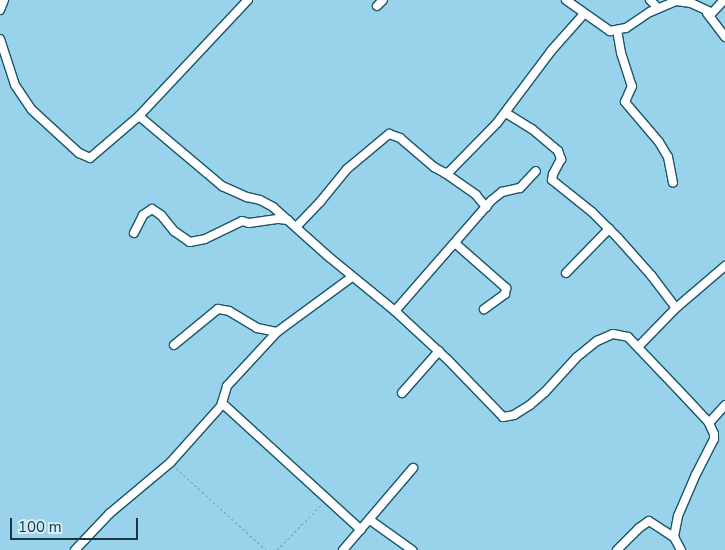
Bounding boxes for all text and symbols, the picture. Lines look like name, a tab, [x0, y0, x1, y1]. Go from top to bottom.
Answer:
scale bar	[12, 508, 140, 540]
text: 100 m	[18, 517, 62, 537]

